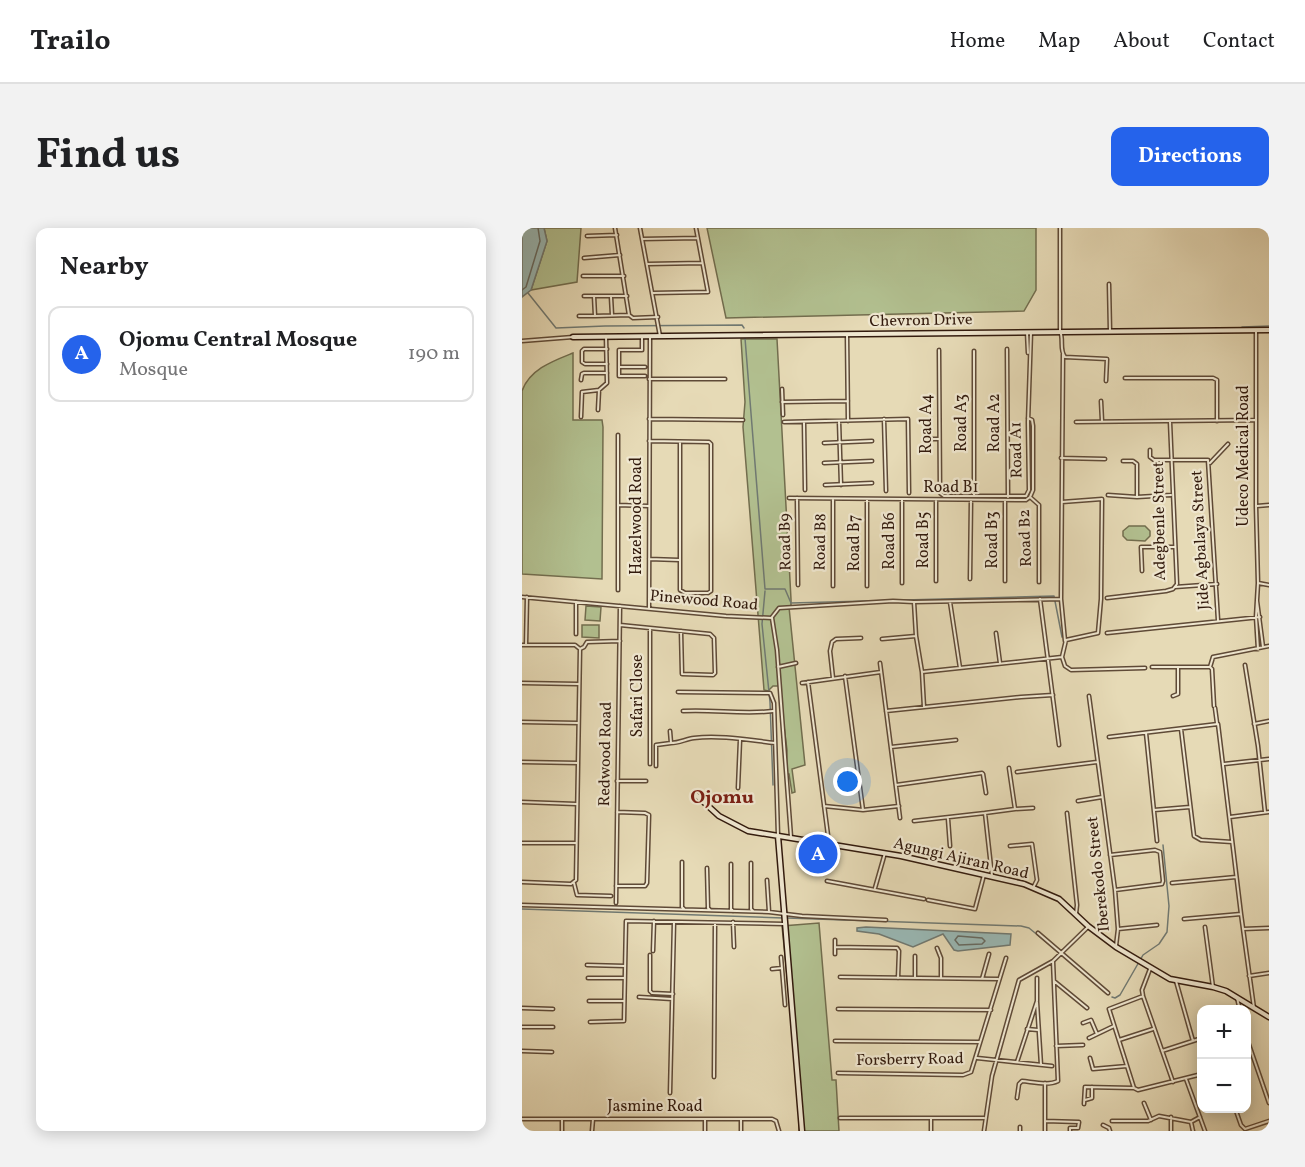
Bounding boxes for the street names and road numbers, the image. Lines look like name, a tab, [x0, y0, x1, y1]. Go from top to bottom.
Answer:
street label: Chevron Drive	[869, 309, 973, 333]
street label: Udeco Medical Road	[1233, 385, 1255, 527]
street label: Road A2	[984, 393, 1006, 453]
street label: Road A4	[916, 394, 938, 454]
street label: Road A3	[951, 394, 973, 452]
street label: Road A1	[1006, 421, 1028, 479]
street label: Hazelwood Road	[626, 457, 648, 575]
street label: Adegbenle Street	[1148, 461, 1172, 581]
street label: Jide Agbalaya Street	[1186, 469, 1216, 611]
street label: Road B1	[923, 477, 979, 499]
street label: Road B2	[1014, 509, 1038, 567]
street label: Road B3	[982, 511, 1004, 569]
street label: Road B6	[879, 512, 901, 570]
street label: Road B5	[913, 512, 935, 569]
street label: Road B9	[774, 513, 798, 571]
street label: Road B8	[810, 513, 832, 571]
street label: Road B7	[844, 514, 866, 572]
street label: Pinewood Road	[649, 585, 759, 617]
street label: Safari Close	[627, 654, 649, 738]
street label: Redwood Road	[594, 701, 618, 807]
street label: Iberekodo Street	[1082, 815, 1116, 933]
street label: Agungi Ajiran Road	[891, 833, 1031, 885]
street label: Forsberry Road	[856, 1048, 964, 1072]
street label: Jasmine Road	[607, 1096, 703, 1118]

